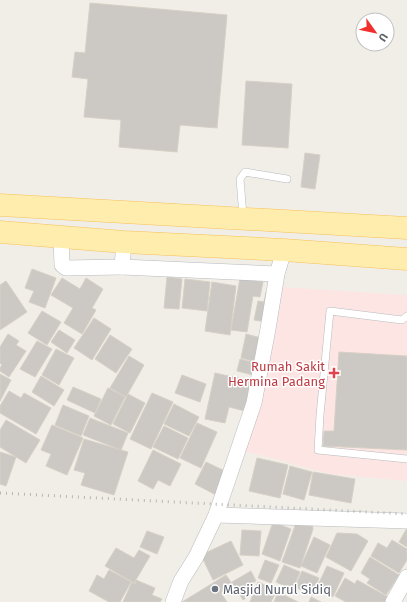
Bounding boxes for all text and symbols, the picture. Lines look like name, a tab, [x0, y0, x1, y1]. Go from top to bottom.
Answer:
north arrow	[355, 12, 395, 52]
text: U	[376, 31, 390, 44]
place label: Rumah Sakit Hermina Padang	[228, 359, 325, 389]
marker: Rumah Sakit Hermina Padang	[328, 367, 340, 379]
place label: Masjid Nurul Sidiq	[223, 582, 331, 597]
marker: Masjid Nurul Sidiq	[210, 584, 220, 594]

